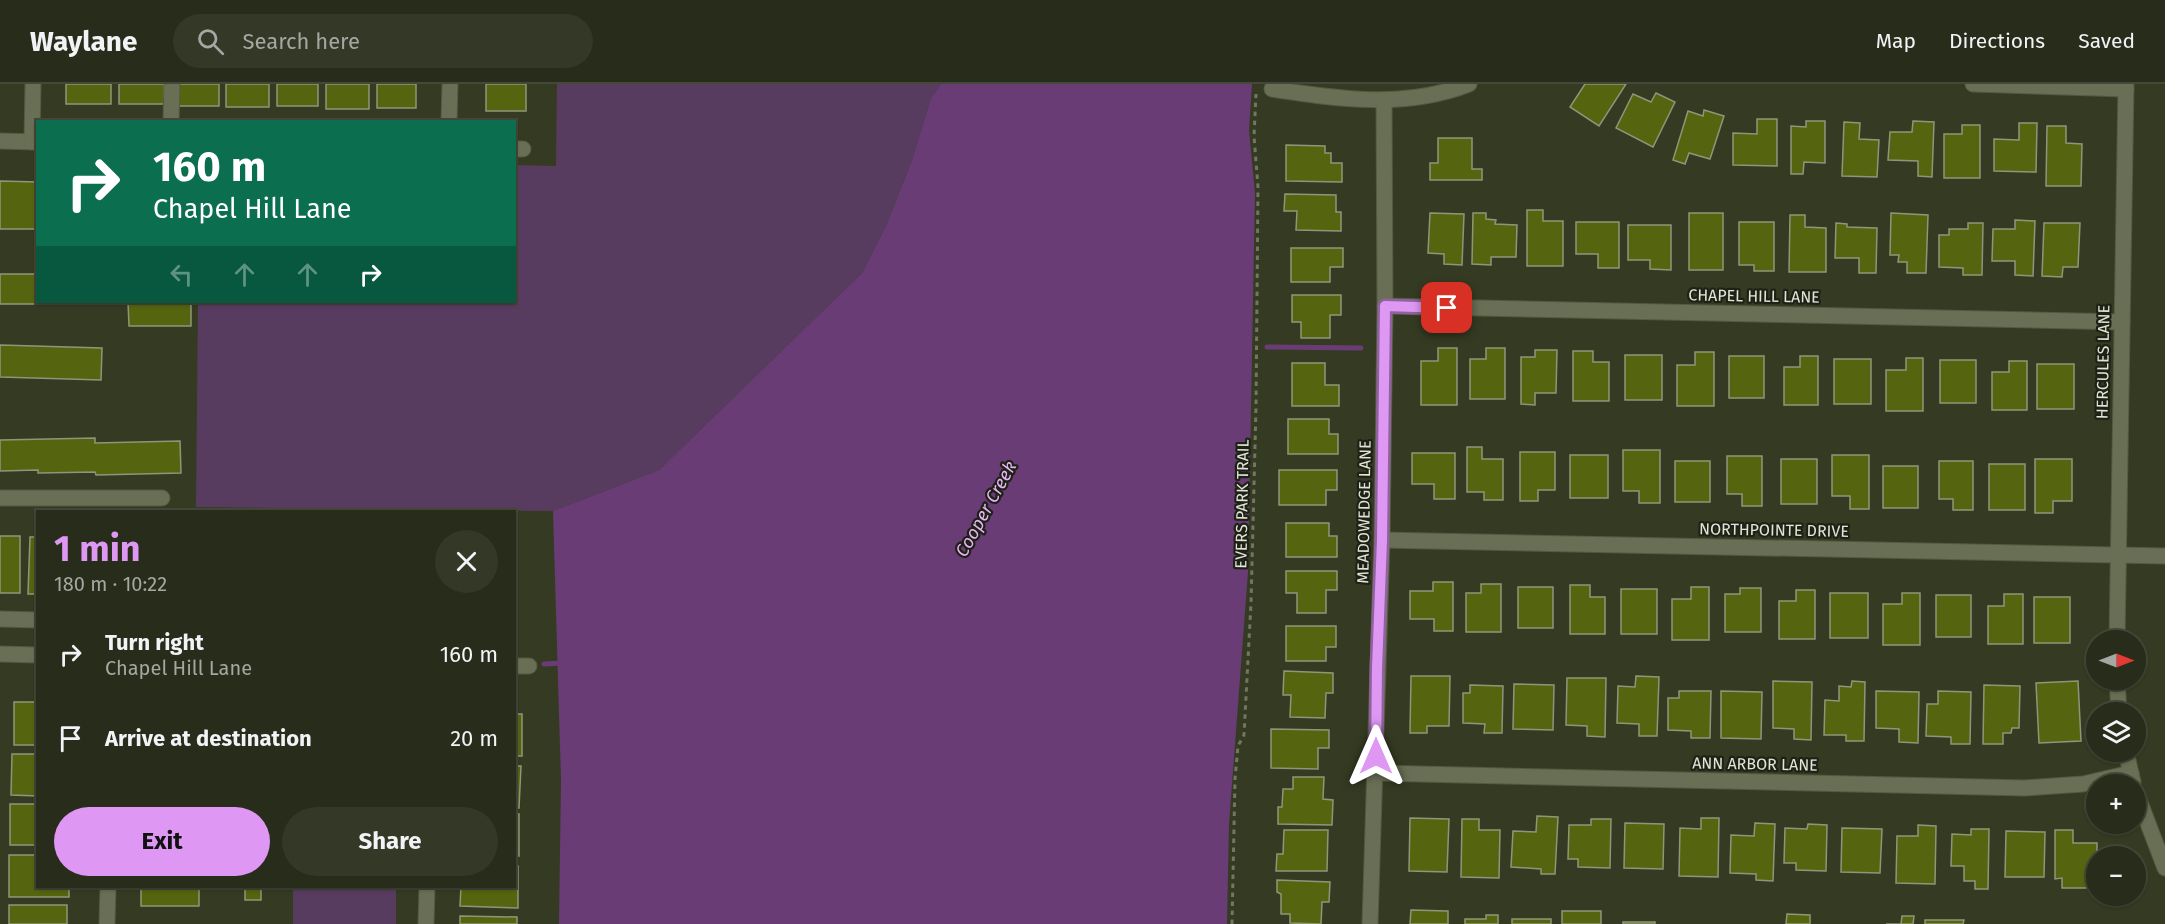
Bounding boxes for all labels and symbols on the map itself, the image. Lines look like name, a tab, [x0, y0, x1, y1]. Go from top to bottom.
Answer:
pin	[1421, 282, 1472, 333]
street label: CHAPEL HILL LANE	[1688, 285, 1820, 307]
street label: HERCULES LANE	[2093, 305, 2113, 419]
street label: EVERS PARK TRAIL	[1231, 439, 1253, 569]
street label: MEADOWEDGE LANE	[1353, 440, 1375, 584]
water label: Cooper Creek	[951, 457, 1021, 561]
street label: NORTHPOINTE DRIVE	[1699, 519, 1849, 541]
north arrow	[2086, 630, 2146, 690]
position arrow	[1344, 724, 1408, 788]
street label: ANN ARBOR LANE	[1692, 753, 1818, 775]

